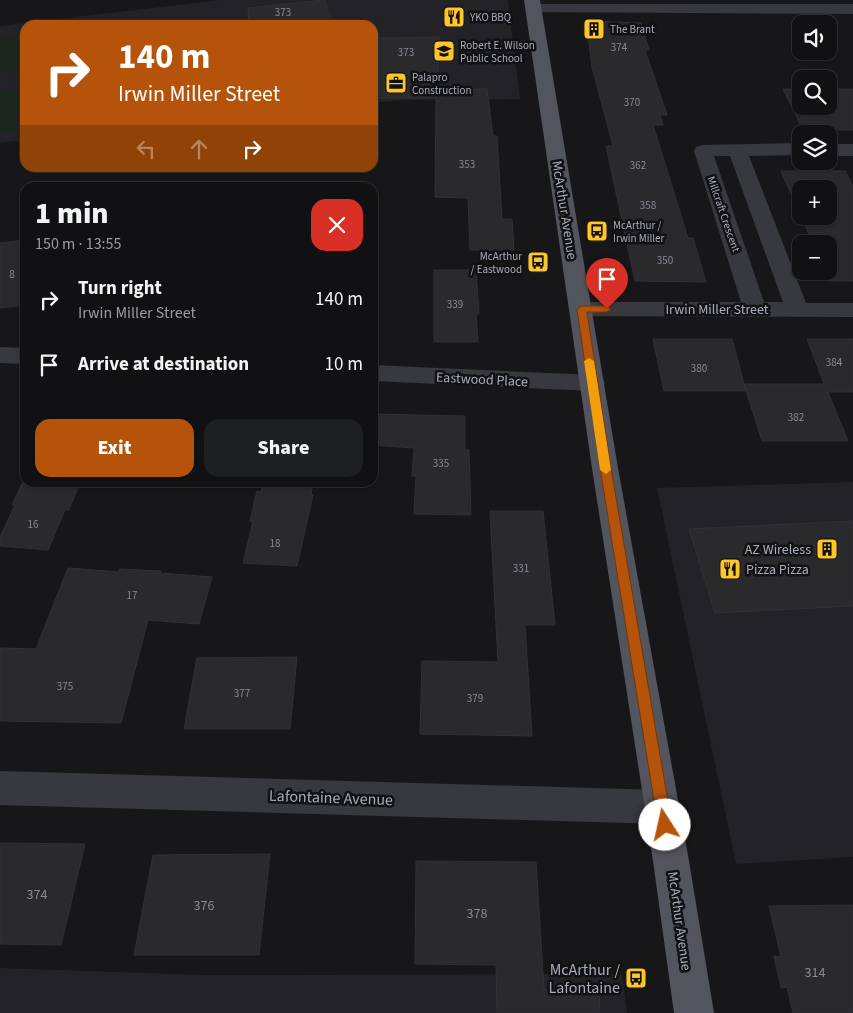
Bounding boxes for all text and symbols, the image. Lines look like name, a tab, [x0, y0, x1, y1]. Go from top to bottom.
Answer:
house number: 373	[275, 5, 291, 20]
restaurant icon: YKO BBQ	[442, 5, 466, 29]
place label: YKO BBQ	[469, 10, 511, 25]
map controls	[792, 15, 837, 280]
button: sound	[792, 15, 837, 60]
building icon: The Brant	[582, 17, 606, 41]
place label: The Brant	[610, 22, 655, 37]
text: 140 m	[118, 32, 210, 82]
place label: Robert E. Wilson Public School	[460, 38, 535, 66]
school or university icon: Robert E. Wilson Public School	[432, 39, 456, 63]
icon: right	[35, 40, 100, 105]
house number: 374	[611, 40, 628, 55]
house number: 373	[398, 45, 414, 60]
place label: Palapro Construction	[412, 70, 471, 98]
button: search	[792, 70, 837, 115]
office icon: Palapro Construction	[384, 71, 408, 95]
text: Irwin Miller Street	[118, 78, 280, 110]
house number: 370	[624, 95, 640, 110]
button: layers	[792, 125, 837, 170]
icon: left	[132, 135, 160, 163]
icon: ahead	[185, 135, 213, 163]
icon: right	[238, 135, 266, 163]
house number: 353	[459, 157, 475, 172]
house number: 362	[630, 158, 646, 173]
street label: McArthur Avenue	[546, 159, 582, 261]
street label: Millcraft Crescent	[704, 174, 744, 254]
button: +	[792, 180, 837, 225]
text: 1 min	[35, 192, 109, 235]
house number: 358	[640, 198, 657, 213]
button: close	[311, 199, 363, 251]
place label: McArthur / Irwin Miller	[613, 218, 665, 246]
bus stop icon: McArthur / Irwin Miller	[585, 219, 609, 243]
text: 150 m · 13:55	[35, 233, 122, 255]
button: −	[792, 235, 837, 280]
place label: McArthur / Eastwood	[471, 249, 522, 277]
bus stop icon: McArthur / Eastwood	[526, 250, 550, 274]
house number: 350	[657, 253, 673, 268]
pin	[586, 258, 628, 309]
icon: arrive	[593, 265, 621, 293]
house number: 8	[9, 267, 15, 282]
text: Turn right	[78, 275, 162, 302]
icon: right	[35, 286, 63, 314]
text: 140 m	[315, 286, 363, 313]
house number: 339	[447, 297, 463, 312]
street label: Irwin Miller Street	[665, 300, 769, 320]
text: Irwin Miller Street	[78, 302, 196, 324]
icon: arrive	[35, 351, 63, 379]
text: Arrive at destination	[78, 351, 249, 378]
text: 10 m	[325, 351, 363, 378]
house number: 384	[826, 355, 843, 370]
house number: 380	[691, 361, 707, 376]
street label: Eastwood Place	[435, 368, 529, 392]
house number: 382	[788, 410, 804, 425]
button: Exit	[35, 419, 194, 477]
button: Share	[204, 419, 363, 477]
house number: 335	[433, 456, 449, 471]
house number: 16	[28, 517, 39, 532]
house number: 18	[270, 536, 281, 551]
building icon: AZ Wireless	[815, 537, 839, 561]
place label: AZ Wireless	[745, 540, 811, 560]
restaurant icon: Pizza Pizza	[718, 557, 742, 581]
place label: Pizza Pizza	[746, 560, 809, 580]
house number: 331	[513, 561, 529, 576]
house number: 17	[127, 588, 137, 603]
house number: 375	[57, 679, 73, 694]
house number: 377	[234, 686, 250, 701]
house number: 379	[467, 691, 483, 706]
street label: Lafontaine Avenue	[269, 785, 393, 811]
position arrow	[638, 798, 690, 850]
street label: McArthur Avenue	[662, 870, 696, 972]
house number: 374	[27, 885, 47, 905]
house number: 376	[194, 896, 214, 916]
house number: 378	[467, 904, 487, 924]
place label: McArthur / Lafontaine	[548, 959, 620, 999]
house number: 314	[805, 963, 825, 983]
bus stop icon: McArthur / Lafontaine	[624, 966, 648, 990]

